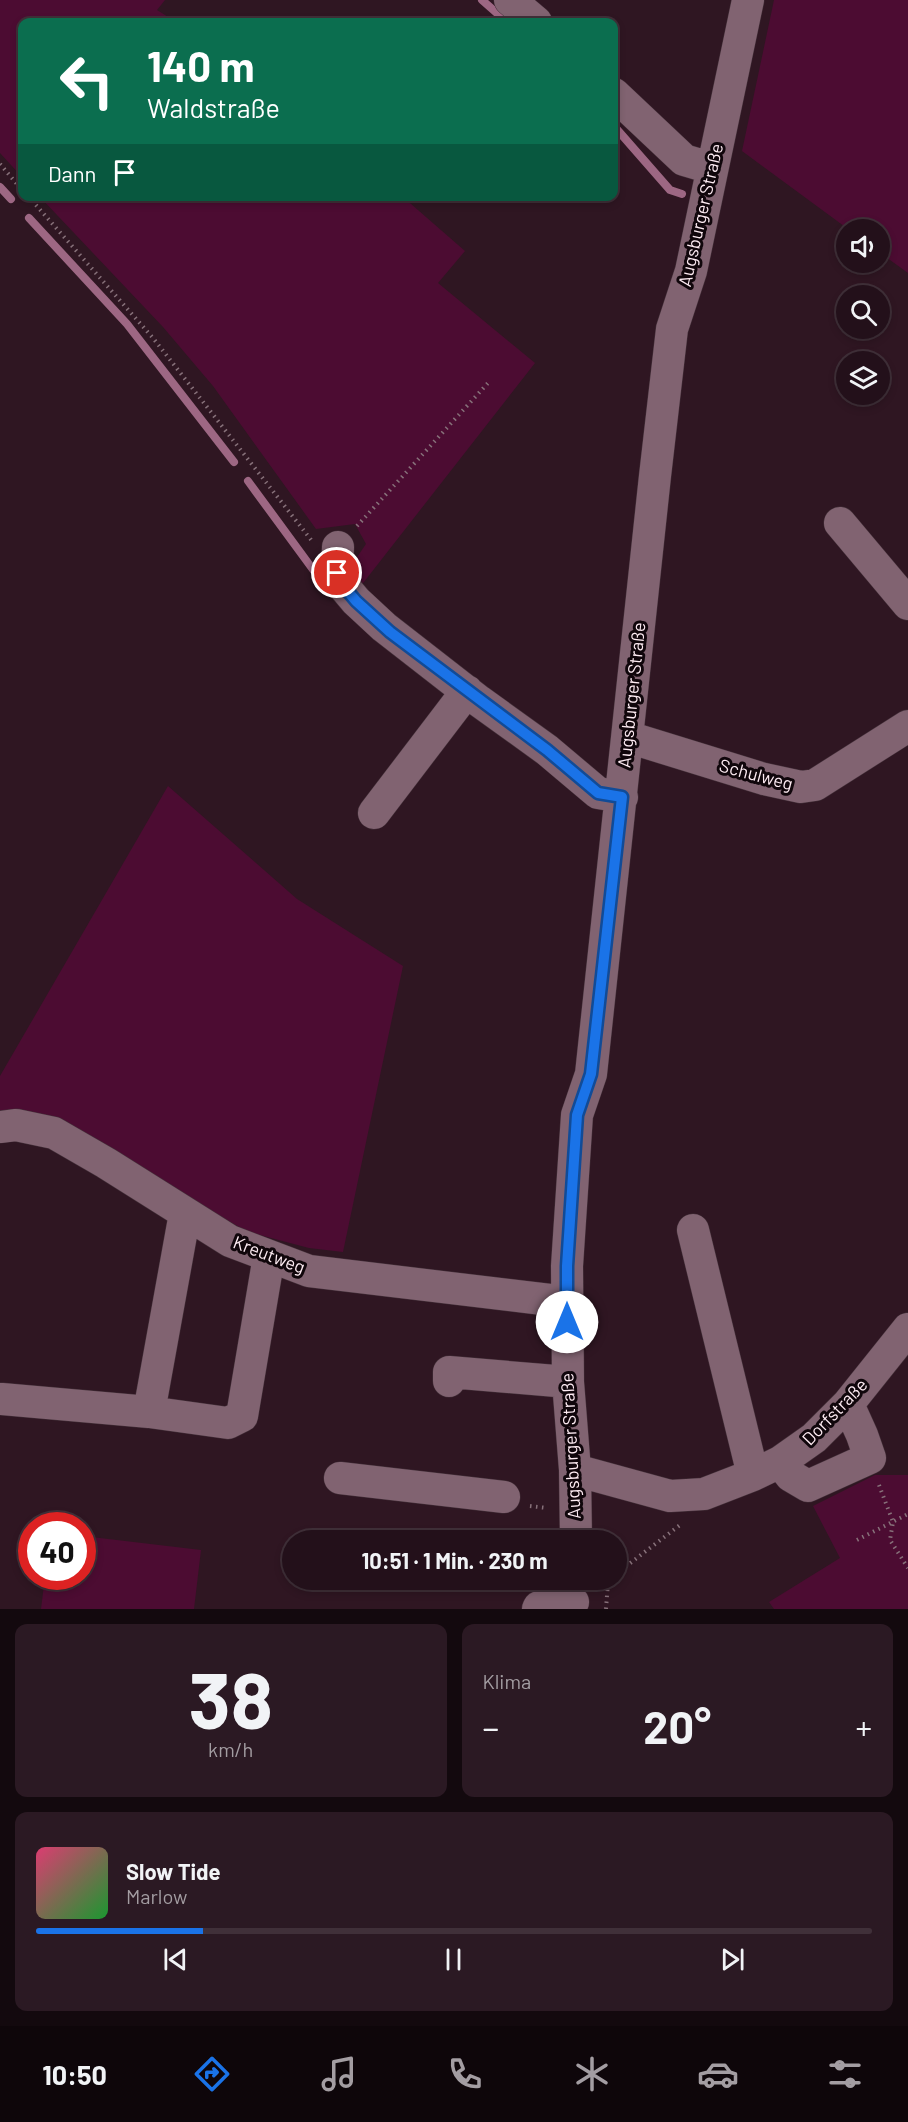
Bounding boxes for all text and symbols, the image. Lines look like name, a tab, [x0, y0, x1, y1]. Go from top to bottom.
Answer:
text: 140 m	[147, 40, 255, 90]
icon: left	[48, 42, 126, 120]
text: Waldstraße	[147, 91, 280, 123]
street label: Augsburger Straße	[673, 141, 727, 289]
icon: arrive	[108, 156, 141, 189]
text: Dann	[48, 160, 96, 186]
map controls	[836, 219, 890, 405]
button: sound	[836, 219, 890, 273]
button: search	[836, 285, 890, 339]
button: layers	[836, 351, 890, 405]
pin	[311, 547, 362, 598]
icon: arrive	[320, 556, 353, 589]
street label: Augsburger Straße	[612, 621, 650, 769]
street label: Schulweg	[717, 754, 795, 794]
street label: Kreutweg	[230, 1230, 308, 1278]
position arrow	[535, 1290, 599, 1354]
street label: Augsburger Straße	[555, 1372, 585, 1520]
street label: Dorfstraße	[797, 1373, 871, 1449]
speed limit sign: 40	[18, 1512, 96, 1590]
text: 10:51 · 1 Min. · 230 m	[361, 1547, 548, 1573]
text: 38	[189, 1651, 273, 1745]
text: Klima	[483, 1669, 531, 1693]
text: 20°	[643, 1699, 711, 1753]
text: −	[483, 1707, 499, 1747]
text: +	[856, 1707, 872, 1747]
text: km/h	[208, 1737, 253, 1761]
text: Slow Tide	[126, 1858, 221, 1884]
text: Marlow	[126, 1884, 187, 1908]
icon: previous	[159, 1943, 192, 1976]
icon: pause	[437, 1943, 470, 1976]
icon: next	[716, 1943, 749, 1976]
icon: directions	[191, 2053, 233, 2095]
icon: music	[318, 2053, 360, 2095]
icon: phone	[444, 2053, 486, 2095]
icon: climate	[571, 2053, 613, 2095]
icon: car	[697, 2053, 739, 2095]
icon: filters	[824, 2053, 866, 2095]
text: 10:50	[42, 2058, 107, 2090]

